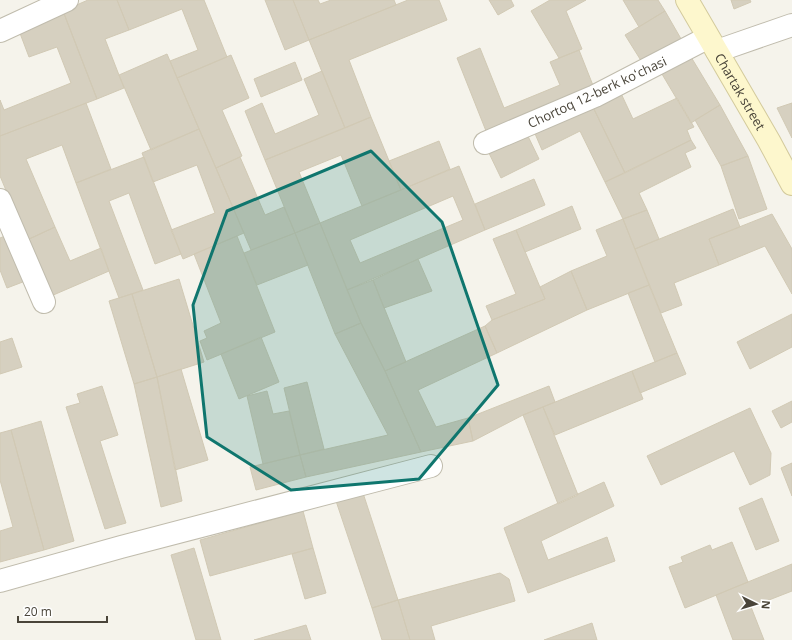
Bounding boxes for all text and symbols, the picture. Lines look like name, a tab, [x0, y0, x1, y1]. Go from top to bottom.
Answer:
street label: Chartak street	[711, 50, 770, 134]
street label: Chortoq 12-berk koʻchasi	[525, 52, 669, 132]
north arrow	[736, 584, 776, 624]
scale bar	[18, 598, 107, 624]
text: N	[759, 600, 774, 610]
text: 20 m	[24, 603, 52, 620]

